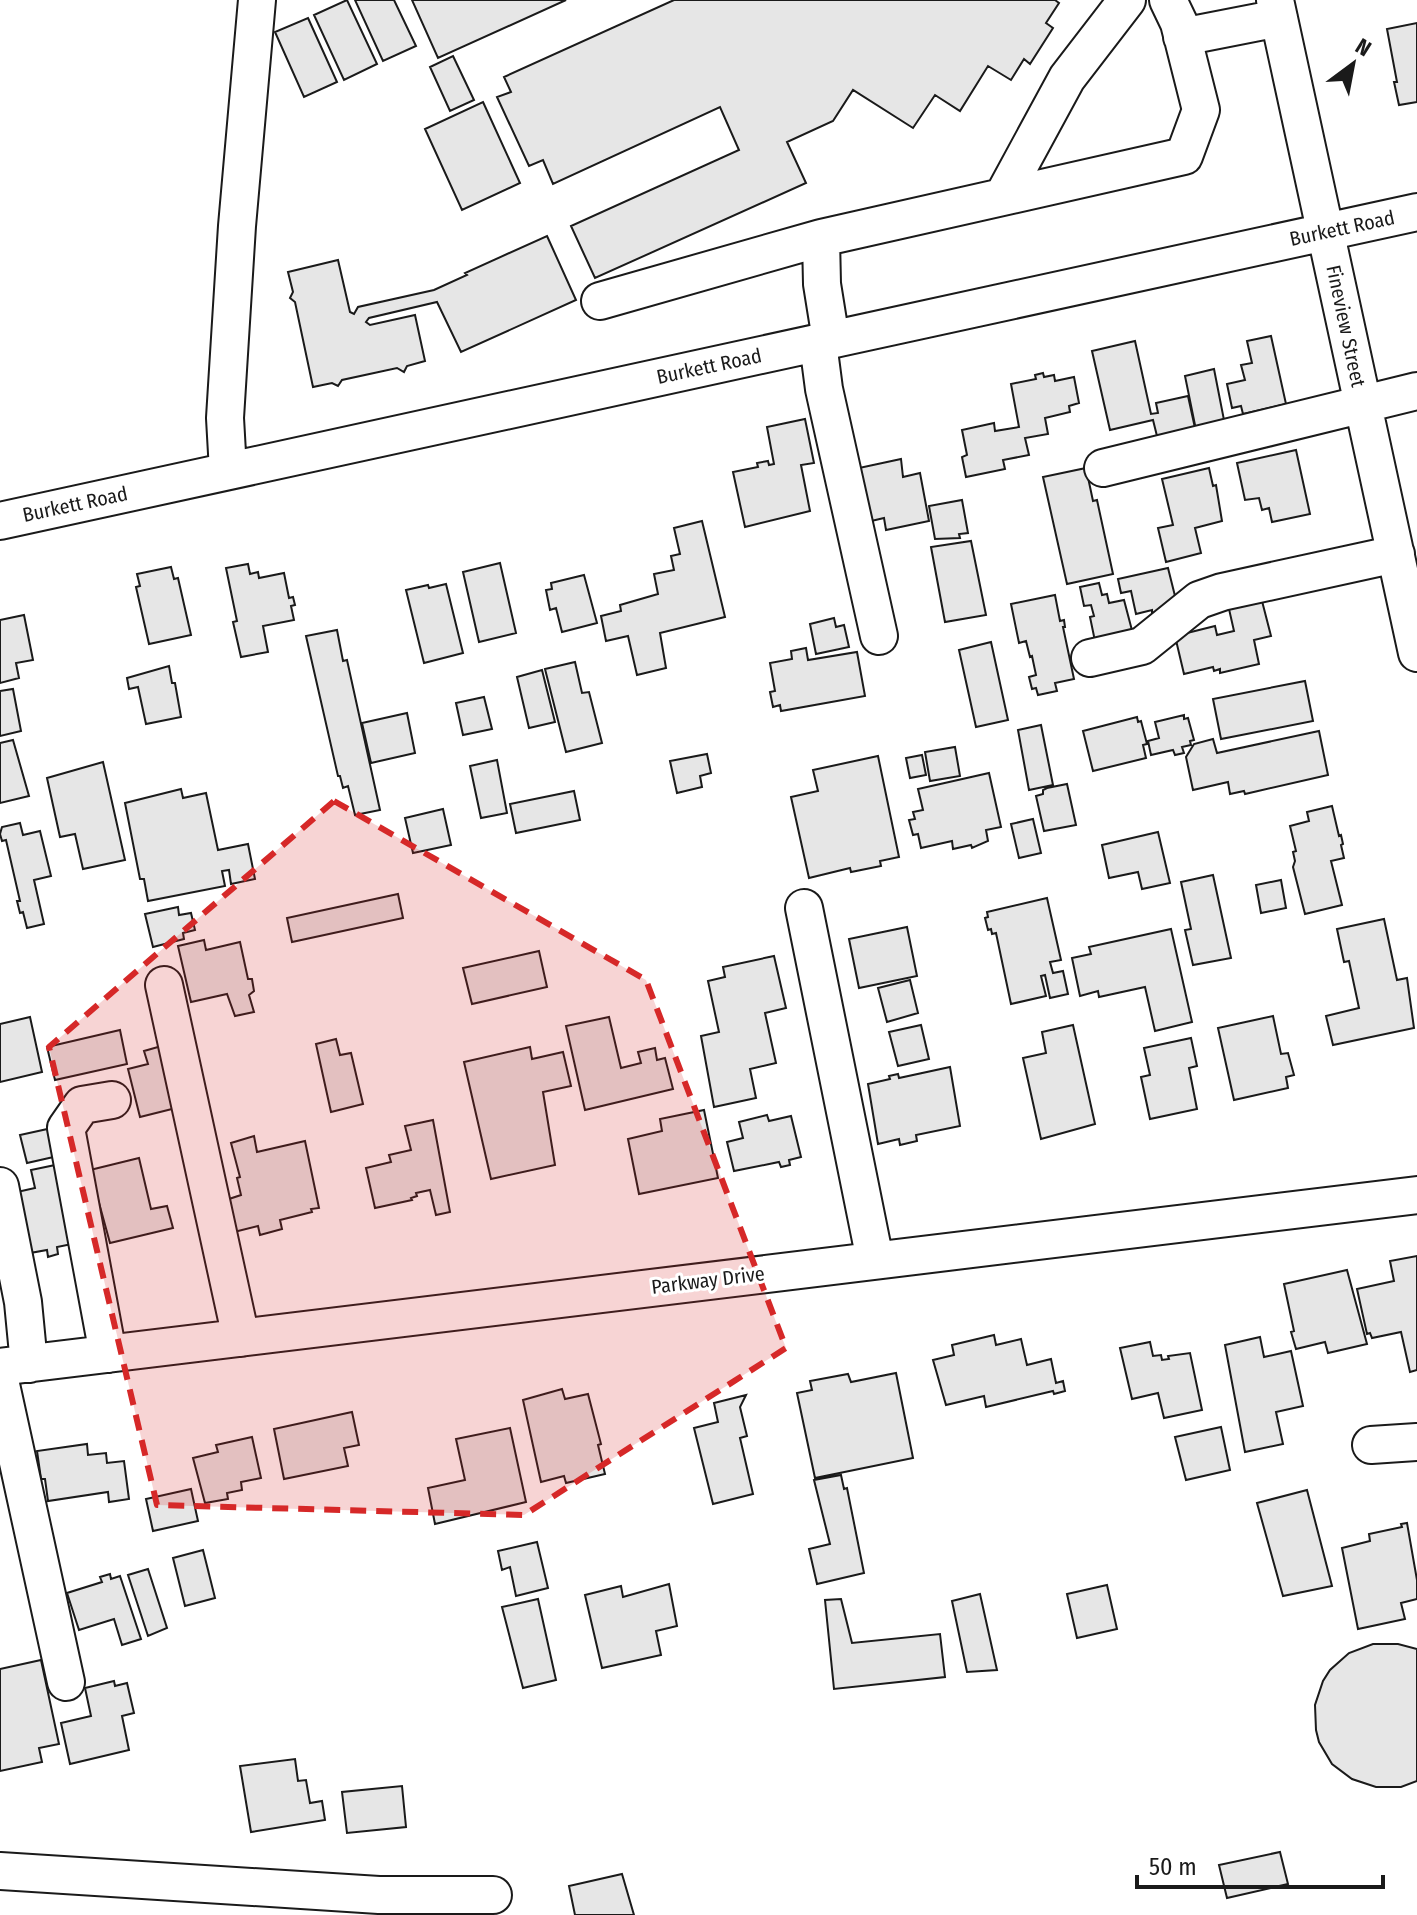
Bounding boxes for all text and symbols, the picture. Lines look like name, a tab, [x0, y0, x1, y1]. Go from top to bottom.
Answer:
north arrow	[1313, 24, 1393, 104]
text: N	[1351, 33, 1376, 62]
street label: Burkett Road	[1287, 205, 1397, 251]
street label: Fineview Street	[1321, 263, 1371, 390]
street label: Burkett Road	[654, 343, 764, 389]
street label: Burkett Road	[20, 481, 130, 527]
street label: Parkway Drive	[650, 1261, 766, 1299]
scale bar	[1137, 1839, 1383, 1889]
text: 50 m	[1149, 1853, 1197, 1881]

